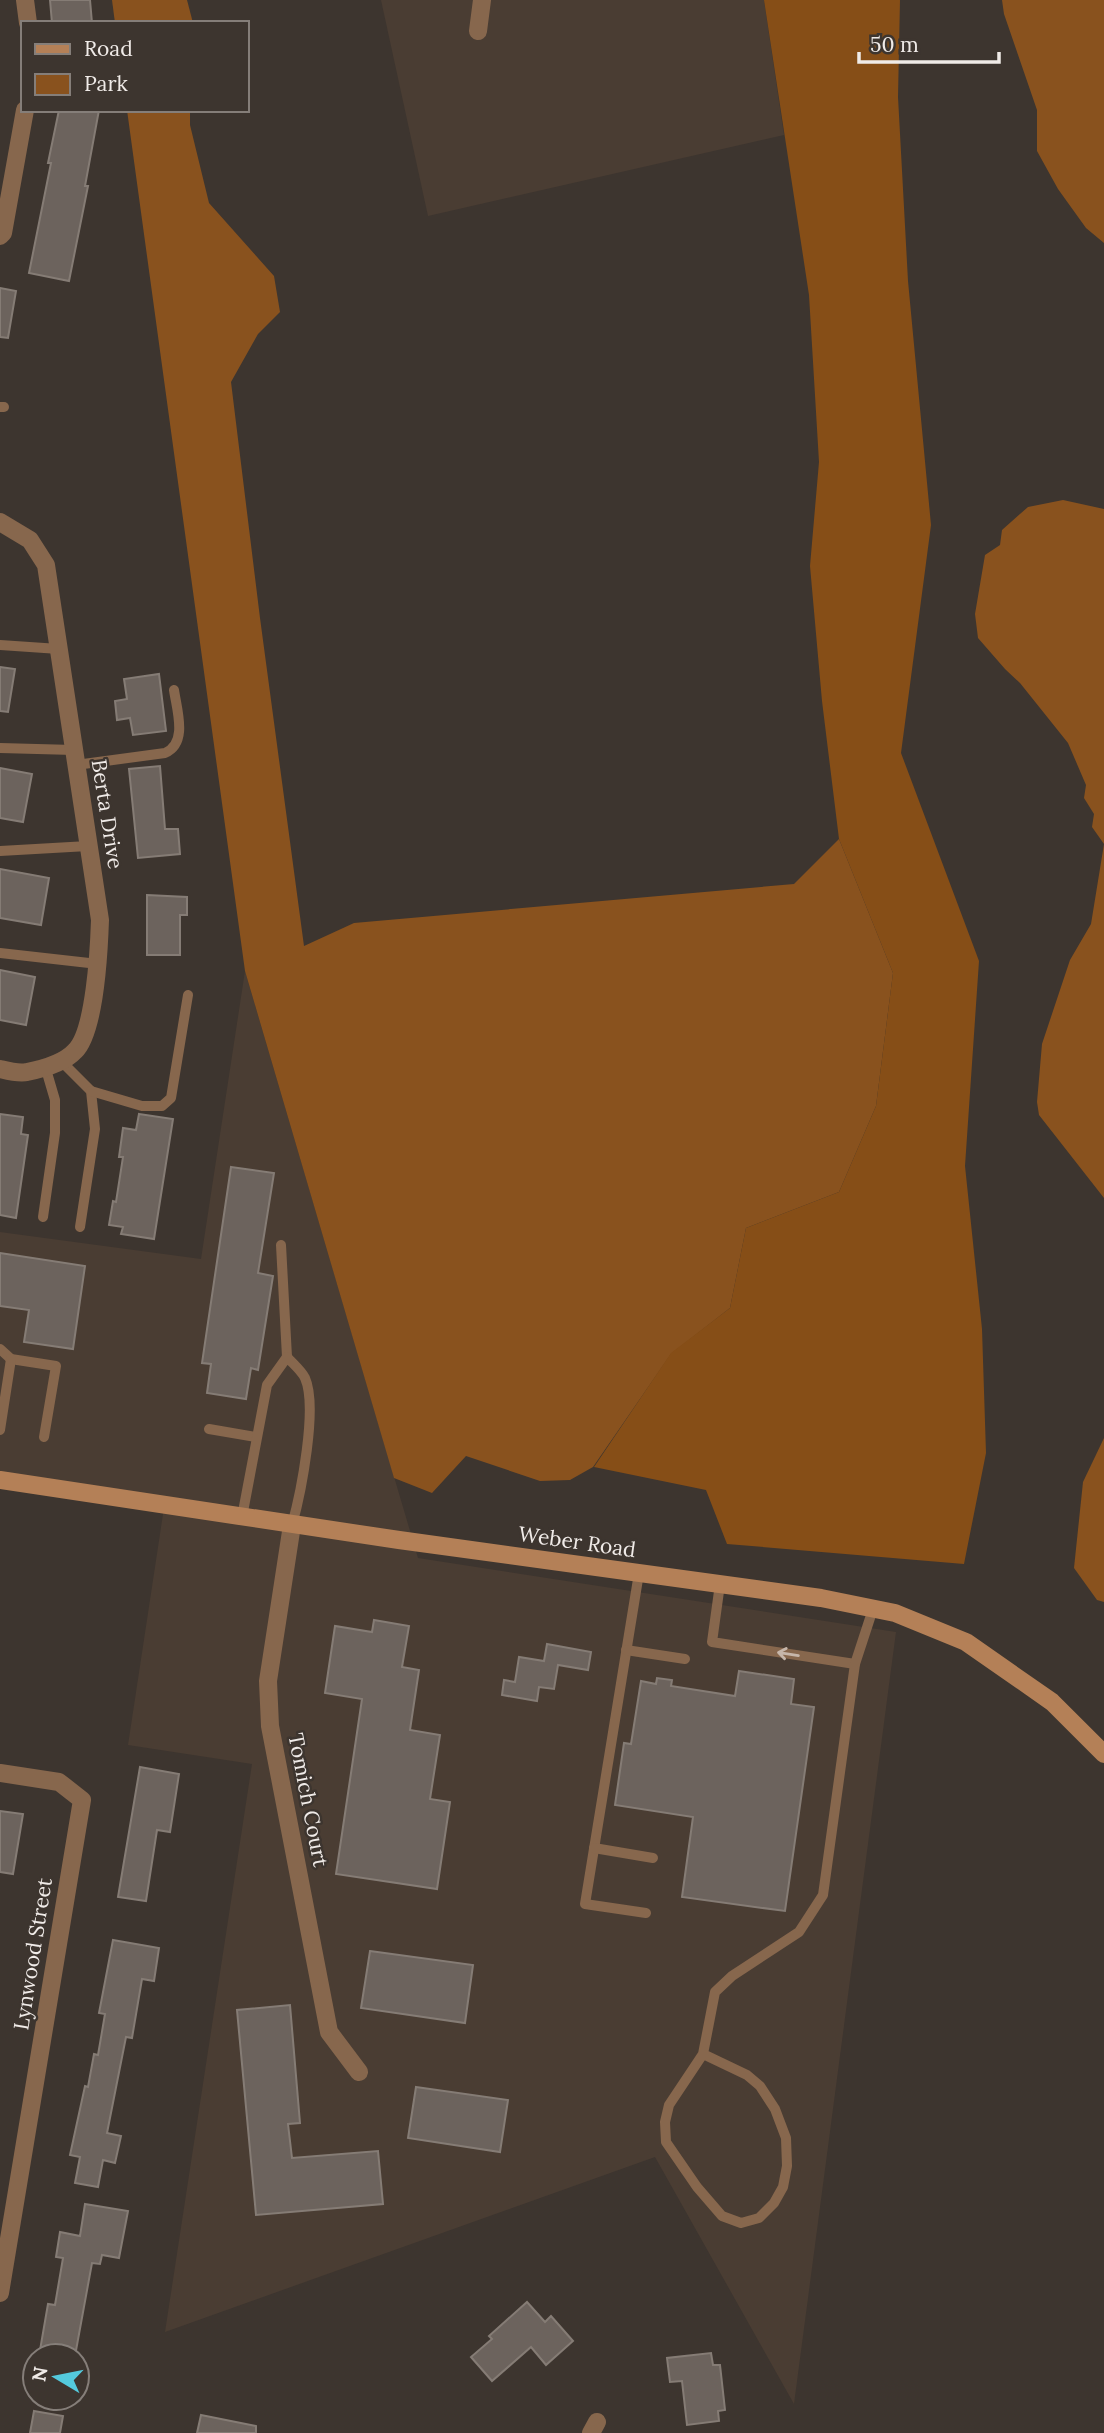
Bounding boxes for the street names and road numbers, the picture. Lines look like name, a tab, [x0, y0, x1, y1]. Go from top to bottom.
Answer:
street label: Berta Drive	[86, 757, 129, 871]
street label: Weber Road	[517, 1520, 638, 1563]
street label: Tomich Court	[282, 1731, 335, 1870]
street label: Lynwood Street	[7, 1875, 58, 2032]

